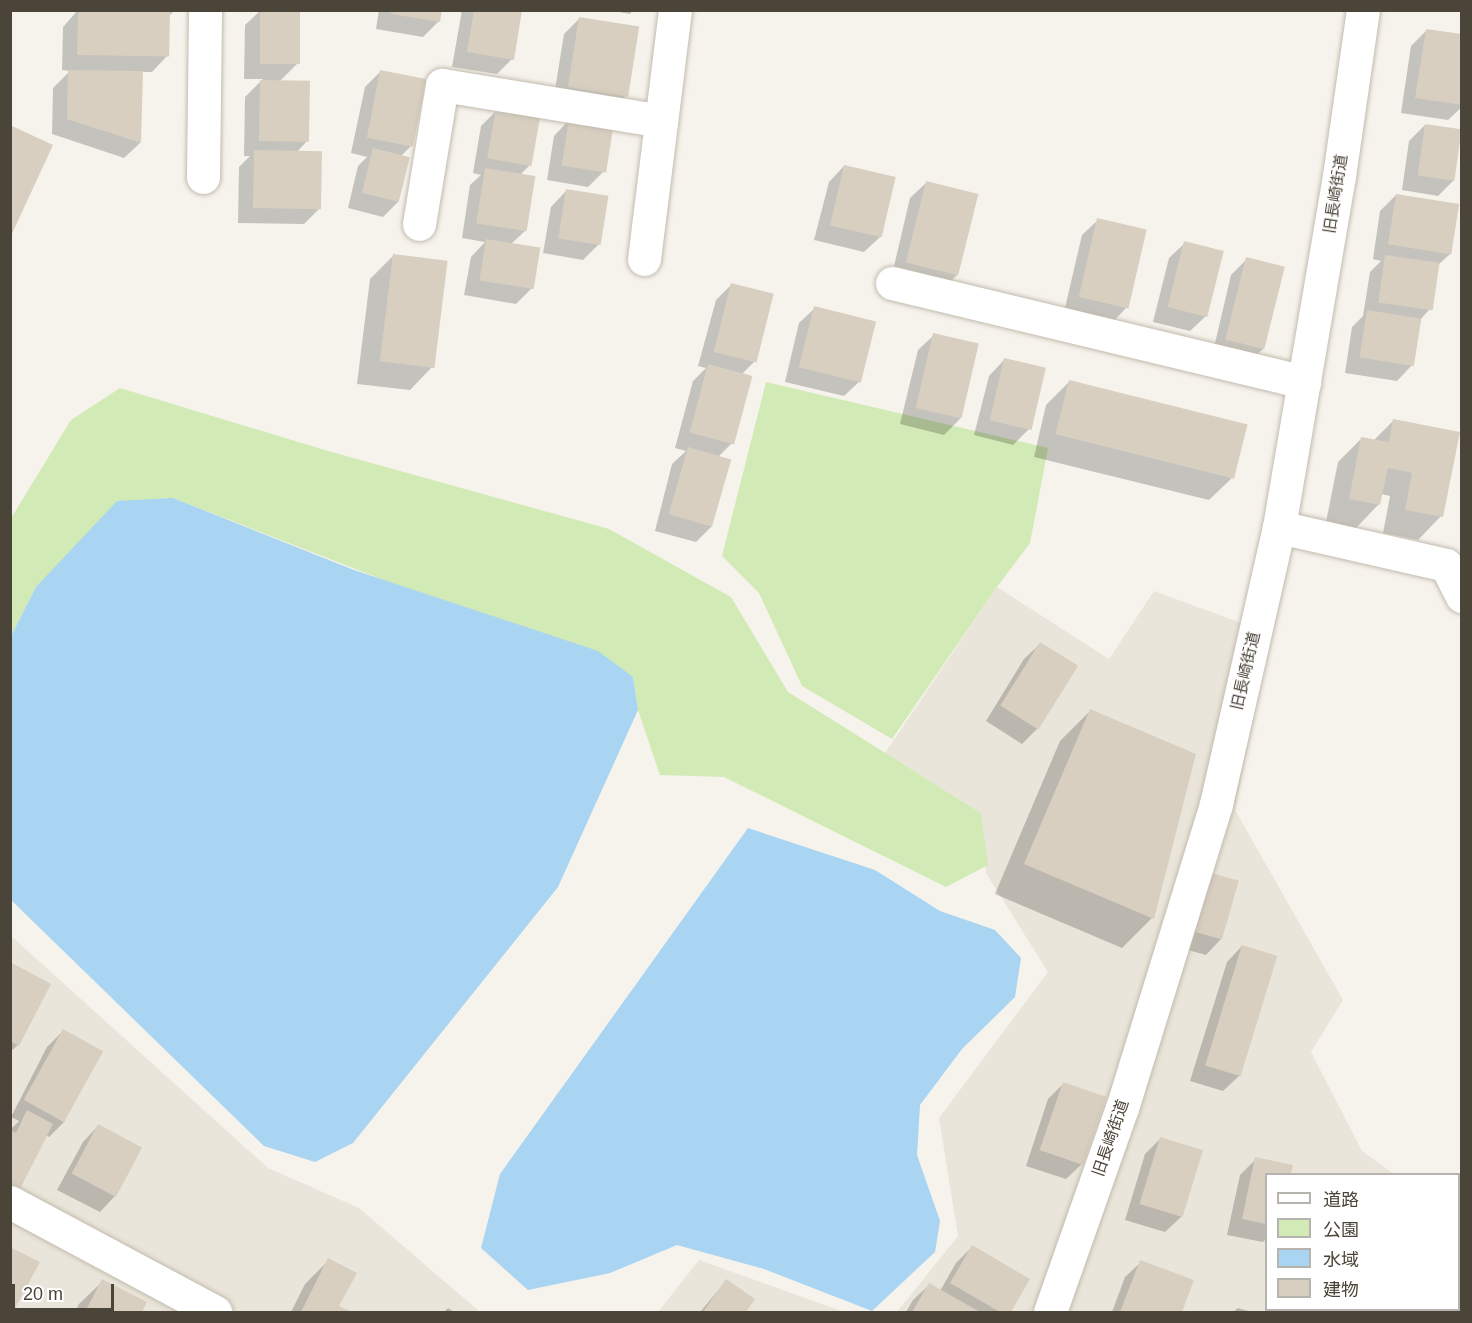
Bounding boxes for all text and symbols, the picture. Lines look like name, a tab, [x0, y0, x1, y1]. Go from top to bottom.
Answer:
street label: 旧長崎街道	[1320, 153, 1352, 235]
street label: 旧長崎街道	[1228, 630, 1264, 712]
street label: 旧長崎街道	[1089, 1097, 1133, 1179]
legend	[1265, 1173, 1460, 1311]
text: 道路	[1323, 1190, 1359, 1210]
text: 公園	[1323, 1220, 1359, 1240]
text: 水域	[1323, 1250, 1359, 1270]
scale bar	[15, 1272, 117, 1310]
text: 建物	[1323, 1280, 1359, 1300]
text: 20 m	[23, 1284, 63, 1304]

